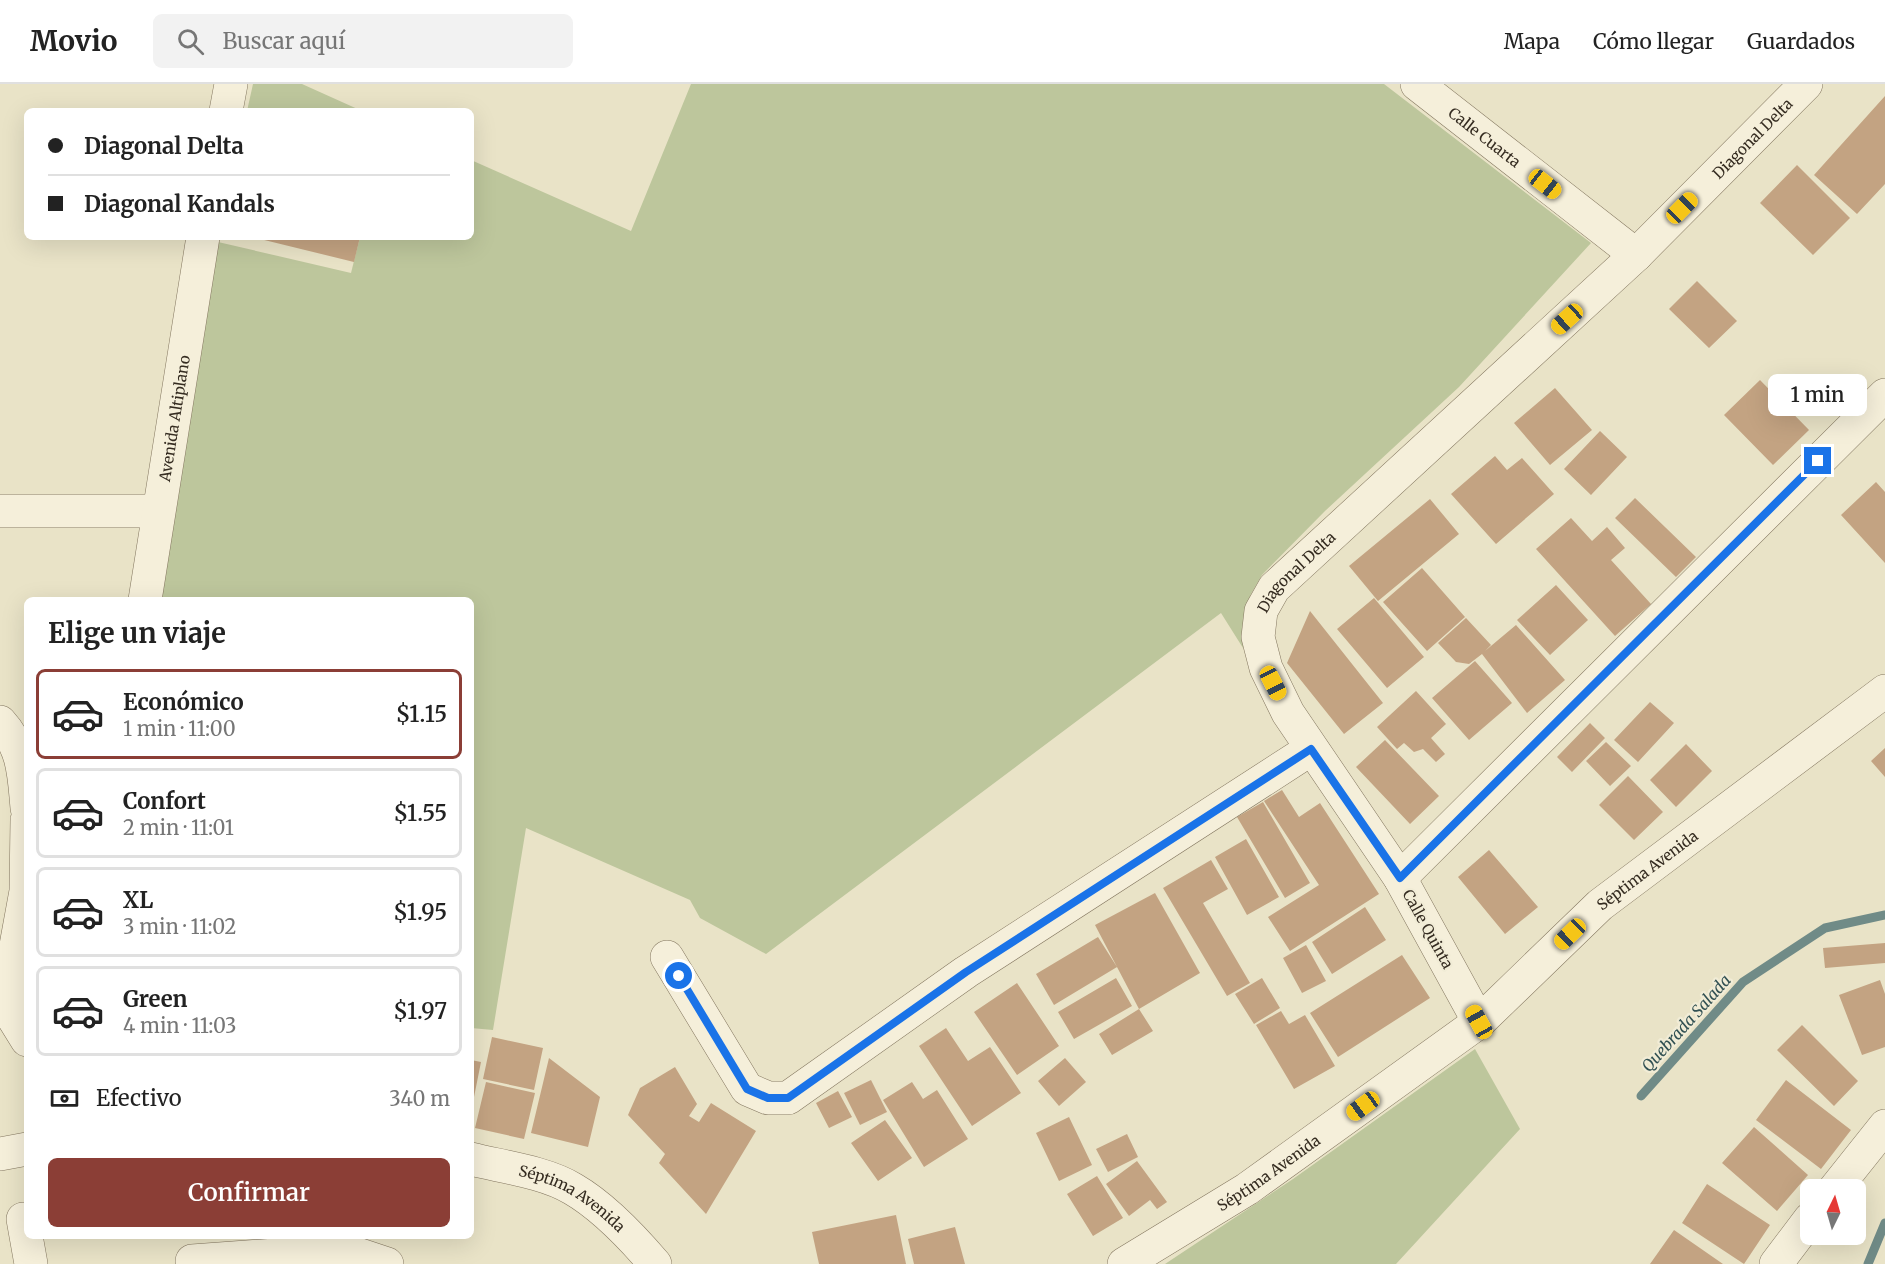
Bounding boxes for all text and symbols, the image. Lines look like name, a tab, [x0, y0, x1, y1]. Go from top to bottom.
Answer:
search box	[153, 14, 573, 68]
text: Movio	[30, 23, 117, 59]
icon: search	[174, 25, 207, 58]
text: Buscar aquí	[222, 27, 345, 55]
text: Mapa	[1504, 28, 1560, 55]
text: Cómo llegar	[1593, 28, 1714, 55]
text: Guardados	[1747, 28, 1855, 55]
street label: Diagonal Delta	[1708, 94, 1796, 182]
street label: Calle Cuarta	[1445, 103, 1525, 171]
text: Diagonal Delta	[84, 132, 244, 160]
car	[1525, 166, 1565, 202]
car	[1663, 189, 1701, 227]
text: Diagonal Kandals	[84, 190, 275, 218]
car	[1548, 300, 1586, 338]
street label: Avenida Altiplano	[154, 354, 194, 484]
callout: 1 min	[1768, 374, 1868, 416]
text: 1 min	[1791, 382, 1844, 407]
route end	[1804, 447, 1831, 474]
street label: Diagonal Delta	[1253, 527, 1339, 616]
text: Elige un viaje	[48, 616, 226, 650]
car	[1257, 663, 1289, 703]
icon: car	[51, 687, 105, 741]
text: Económico	[123, 688, 244, 716]
text: $1.15	[396, 700, 447, 728]
text: 1 min · 11:00	[123, 716, 236, 741]
icon: car	[51, 786, 105, 840]
text: Confort	[123, 787, 206, 815]
text: $1.55	[393, 799, 447, 827]
text: 2 min · 11:01	[123, 815, 234, 840]
street label: Séptima Avenida	[1593, 826, 1701, 914]
icon: car	[51, 885, 105, 939]
text: XL	[123, 886, 153, 914]
street label: Calle Quinta	[1398, 886, 1458, 972]
text: $1.95	[393, 898, 447, 926]
text: 3 min · 11:02	[123, 914, 236, 939]
car	[1551, 915, 1589, 953]
route start	[665, 962, 692, 989]
water label: Quebrada Salada	[1637, 970, 1735, 1076]
icon: car	[51, 984, 105, 1038]
text: Green	[123, 985, 187, 1013]
text: $1.97	[393, 997, 447, 1025]
car	[1462, 1002, 1496, 1042]
text: 4 min · 11:03	[123, 1013, 237, 1038]
icon: cash	[48, 1082, 81, 1115]
text: Efectivo	[96, 1084, 182, 1112]
text: 340 m	[389, 1086, 450, 1111]
car	[1343, 1088, 1383, 1124]
street label: Séptima Avenida	[1213, 1130, 1324, 1215]
button: Confirmar	[48, 1158, 450, 1227]
street label: Séptima Avenida	[517, 1160, 629, 1236]
north arrow	[1800, 1179, 1866, 1245]
map controls	[1800, 1179, 1866, 1245]

